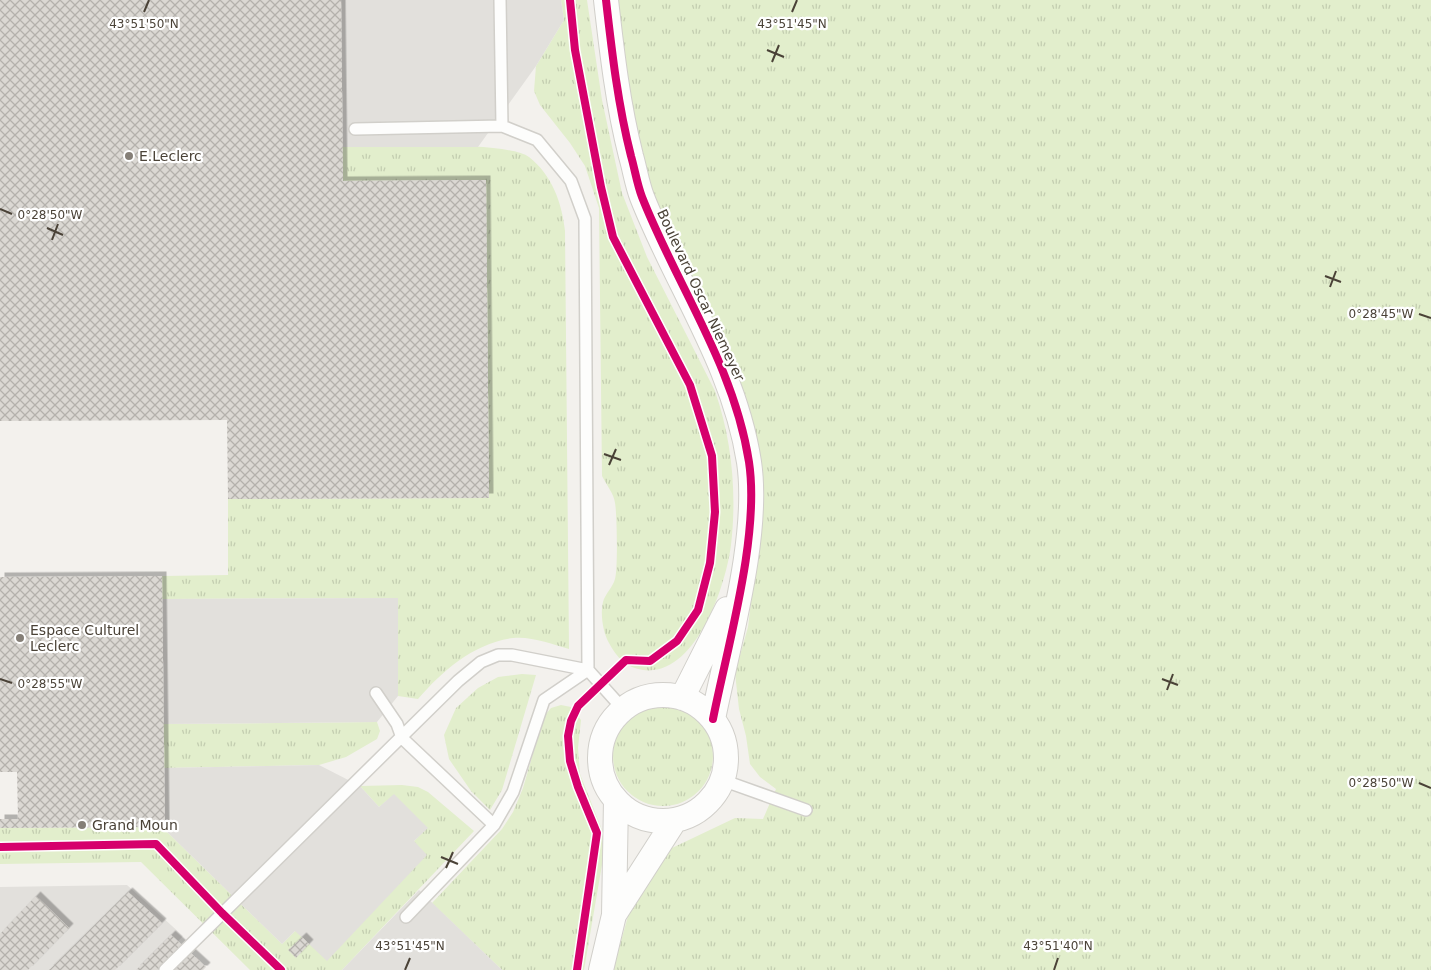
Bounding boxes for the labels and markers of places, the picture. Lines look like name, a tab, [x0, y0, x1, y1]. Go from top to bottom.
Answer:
place label: E.Leclerc	[139, 148, 202, 164]
marker: E.Leclerc	[123, 150, 135, 162]
place label: Espace Culturel Leclerc	[30, 622, 139, 654]
marker: Espace Culturel Leclerc	[14, 632, 26, 644]
place label: Grand Moun	[92, 817, 178, 833]
marker: Grand Moun	[76, 819, 88, 831]

